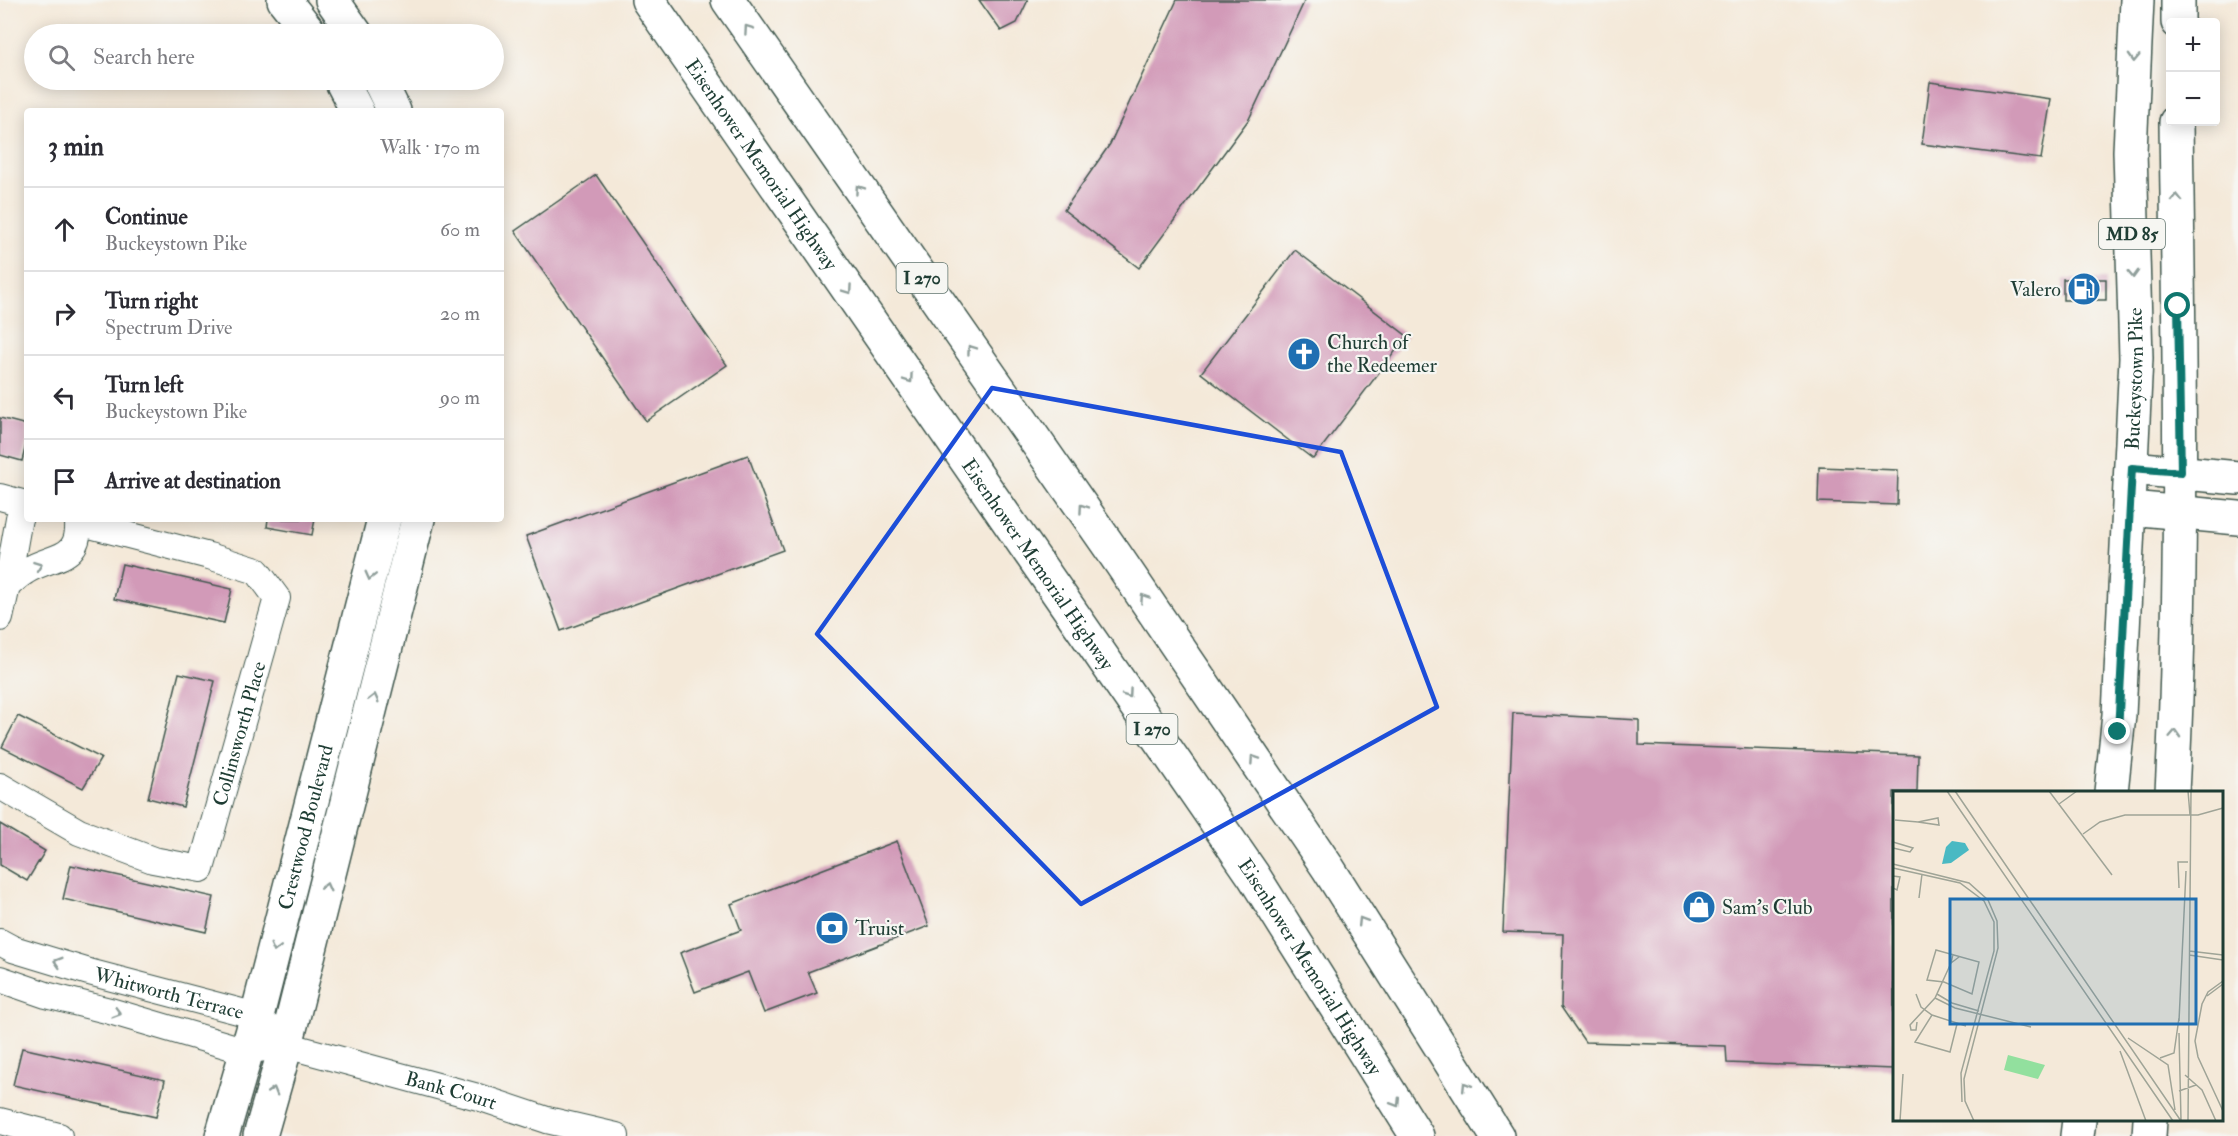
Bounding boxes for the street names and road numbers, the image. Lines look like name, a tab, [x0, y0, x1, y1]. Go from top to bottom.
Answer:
street label: Eisenhower Memorial Highway	[680, 54, 844, 276]
road number: MD 85	[2099, 219, 2165, 249]
road number: I 270	[896, 263, 948, 293]
street label: Buckeystown Pike	[2119, 307, 2149, 450]
street label: Eisenhower Memorial Highway	[956, 454, 1121, 676]
street label: Collinsworth Place	[207, 658, 271, 809]
road number: I 270	[1126, 714, 1178, 744]
street label: Crestwood Boulevard	[272, 742, 338, 912]
street label: Eisenhower Memorial Highway	[1233, 854, 1389, 1081]
street label: Whitworth Terrace	[91, 961, 247, 1025]
street label: Bank Court	[403, 1065, 501, 1115]

